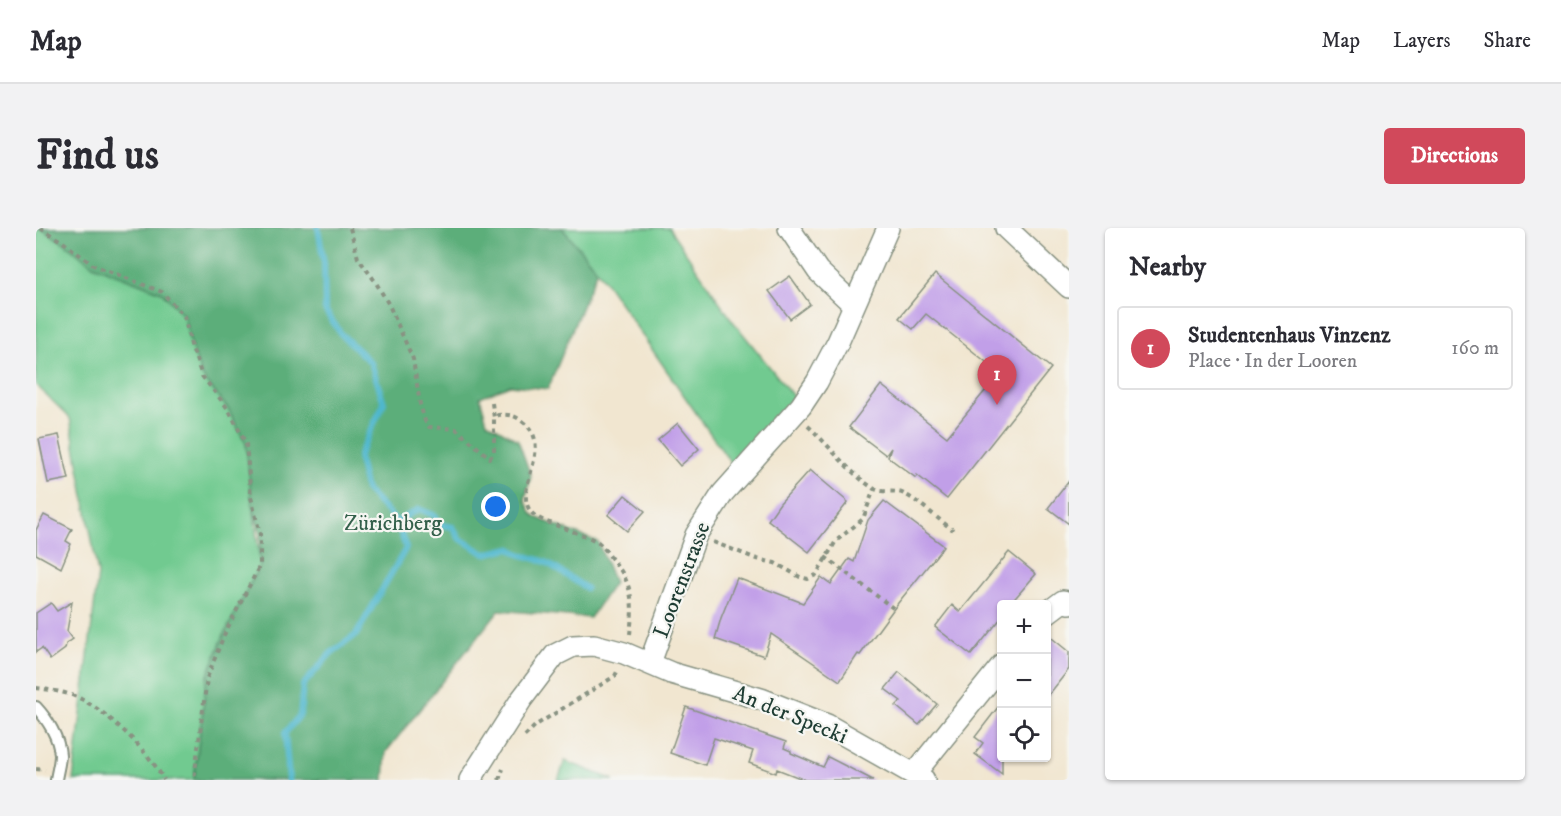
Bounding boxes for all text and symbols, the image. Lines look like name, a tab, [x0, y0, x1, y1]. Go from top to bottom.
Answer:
text: Map	[30, 24, 82, 59]
text: Map	[1321, 28, 1360, 54]
text: Layers	[1393, 28, 1451, 54]
text: Share	[1484, 28, 1531, 54]
button: Directions	[1384, 128, 1525, 184]
text: Find us	[36, 130, 159, 182]
text: Nearby	[1129, 251, 1206, 284]
text: Studentenhaus Vinzenz	[1188, 322, 1391, 349]
text: 1	[1147, 336, 1154, 361]
text: 160 m	[1451, 336, 1499, 361]
text: Place · In der Looren	[1188, 349, 1357, 374]
pin: 1	[978, 356, 1016, 405]
your location	[481, 492, 510, 521]
park label: Zürichberg	[344, 510, 442, 537]
street label: Loorenstrasse	[648, 518, 716, 642]
map controls	[997, 600, 1051, 762]
button: +	[997, 600, 1051, 654]
button: −	[997, 654, 1051, 708]
street label: An der Specki	[729, 680, 851, 750]
button: locate	[997, 708, 1051, 762]

